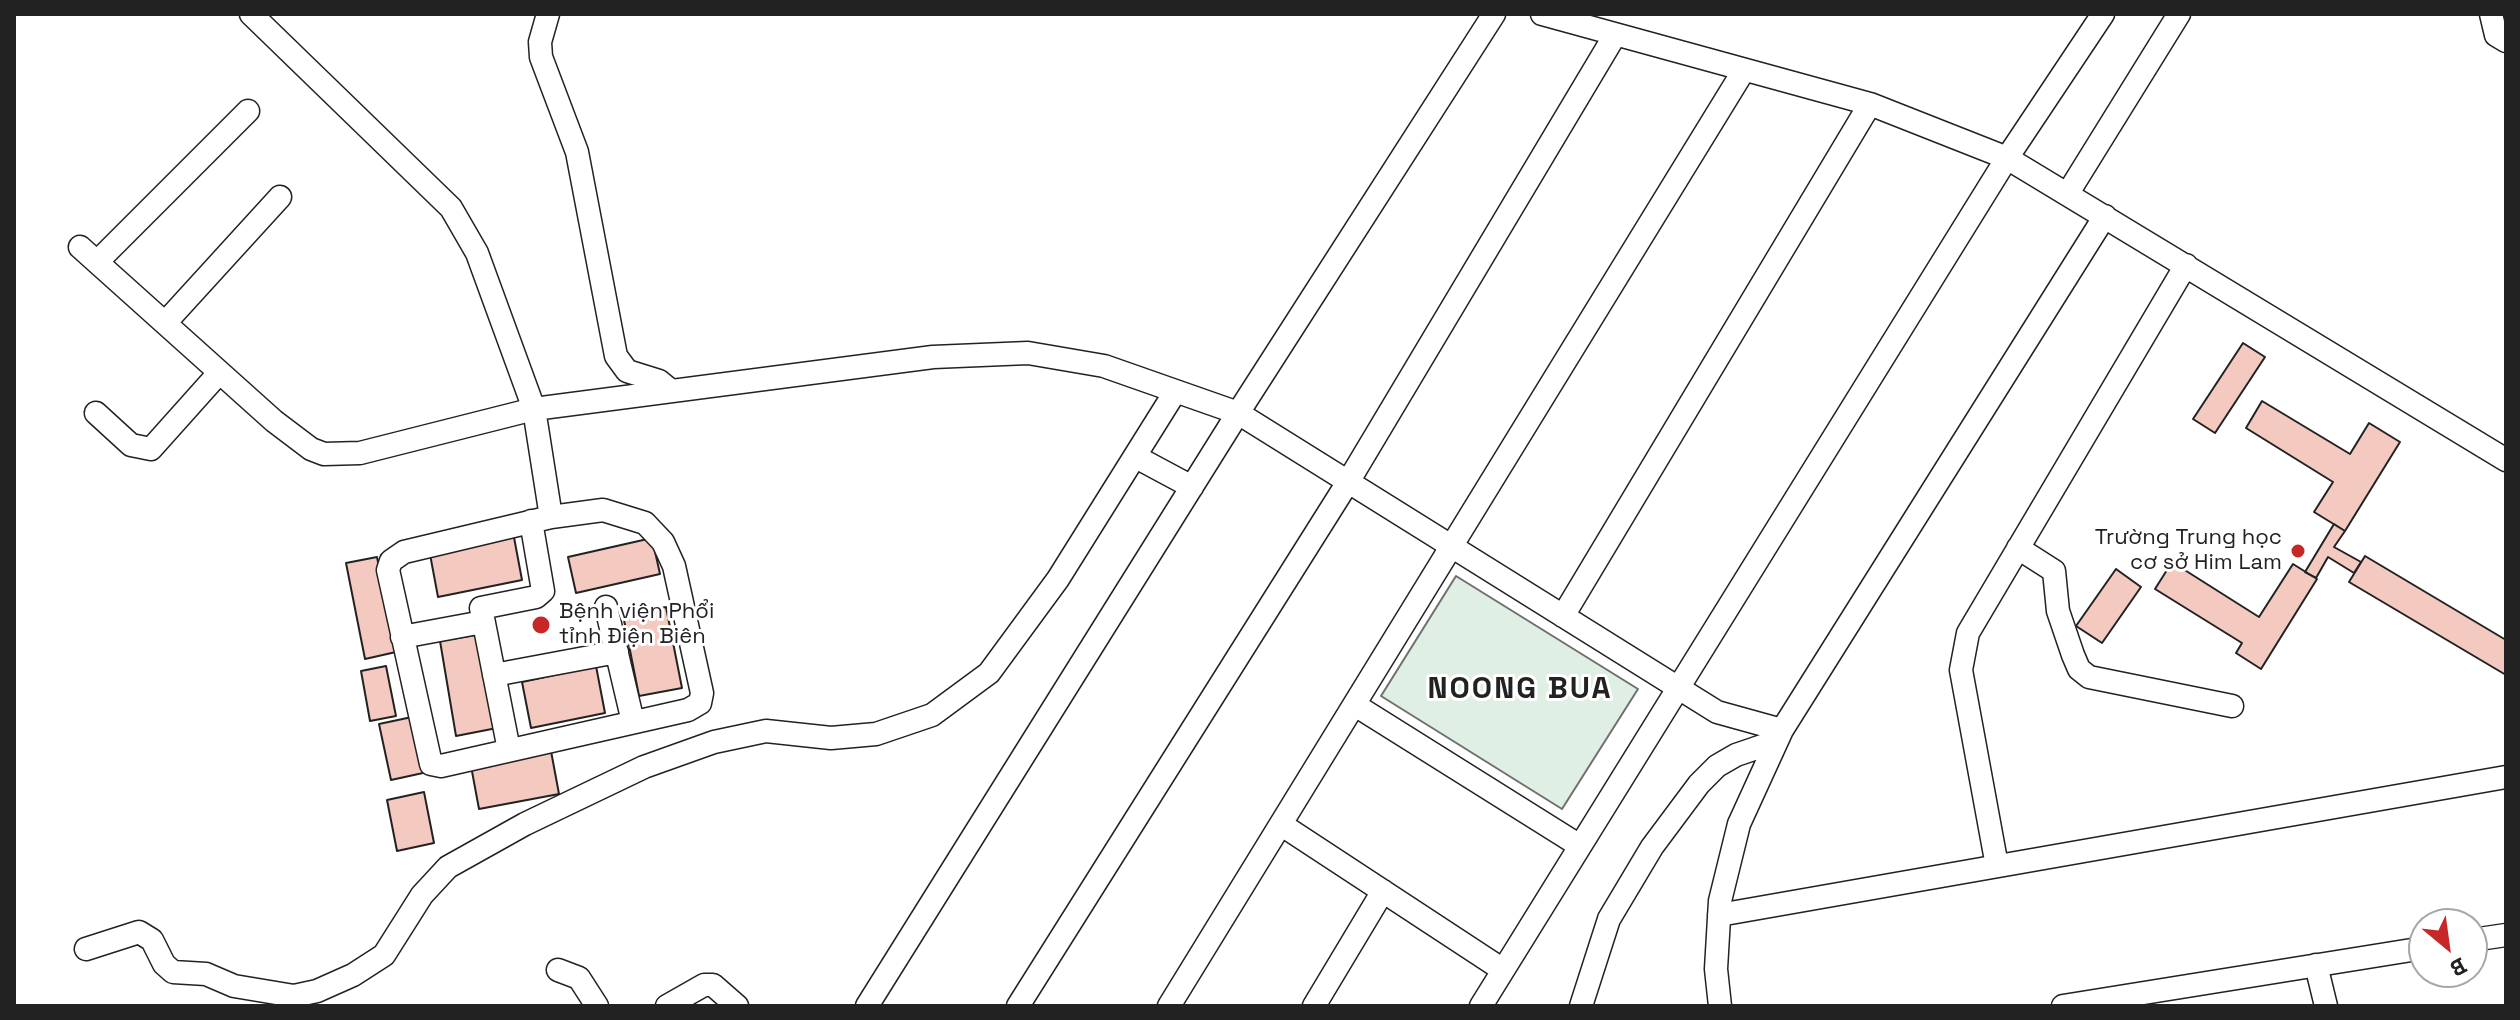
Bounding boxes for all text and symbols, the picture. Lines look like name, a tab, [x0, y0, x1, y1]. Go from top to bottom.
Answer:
place label: Trường Trung học cơ sở Him Lam	[2095, 525, 2282, 576]
marker: Trường Trung học cơ sở Him Lam	[2289, 542, 2307, 560]
place label: Bệnh viện Phổi tỉnh Điện Biên	[559, 599, 714, 650]
marker: Bệnh viện Phổi tỉnh Điện Biên	[530, 614, 552, 636]
district label: NOONG BUA	[1427, 672, 1613, 708]
north arrow	[2408, 908, 2488, 988]
text: B	[2445, 951, 2472, 983]

